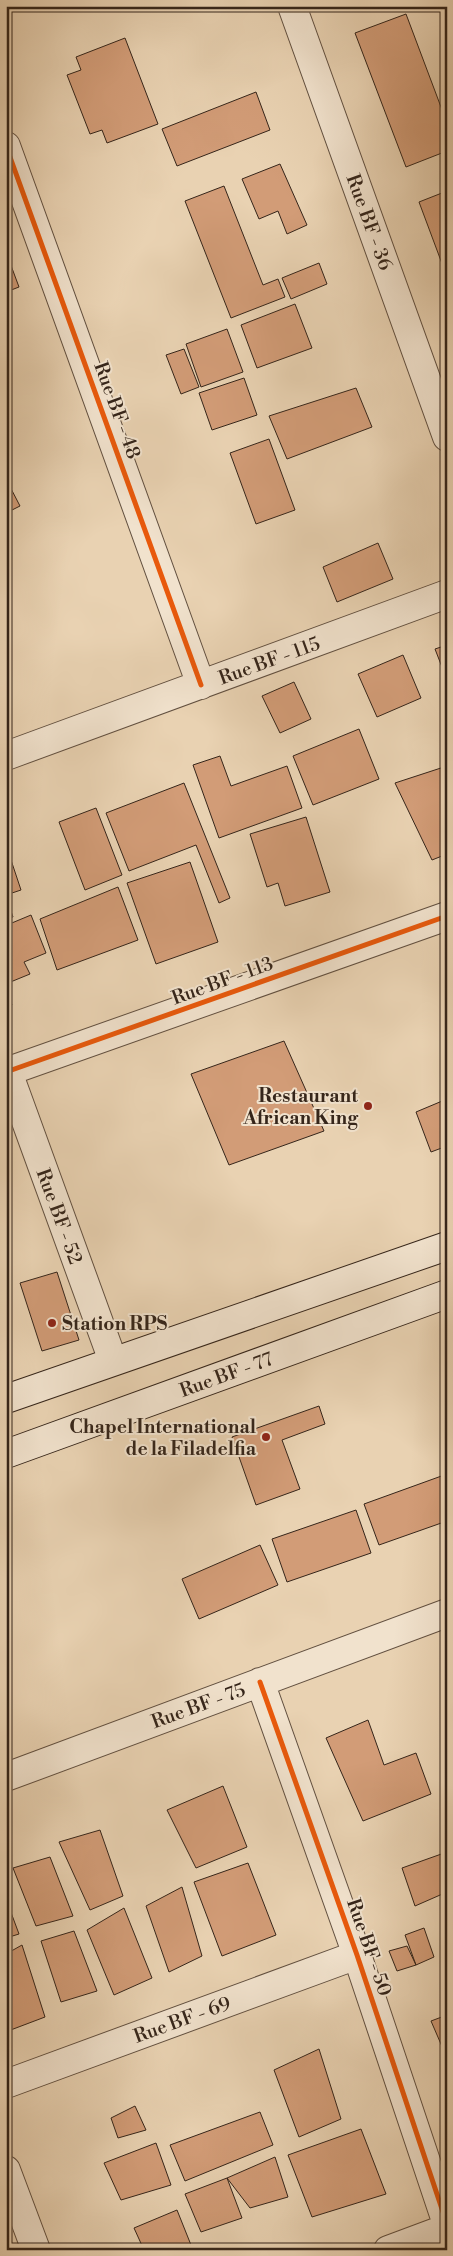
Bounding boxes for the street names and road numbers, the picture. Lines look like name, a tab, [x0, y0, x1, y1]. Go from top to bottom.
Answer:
street label: Rue BF - 36	[341, 171, 398, 274]
street label: Rue BF - 48	[88, 358, 146, 462]
street label: Rue BF - 115	[215, 632, 323, 690]
street label: Rue BF - 113	[168, 952, 276, 1010]
street label: Rue BF - 52	[31, 1165, 87, 1267]
street label: Rue BF - 77	[176, 1347, 277, 1403]
street label: Rue BF - 75	[148, 1678, 249, 1734]
street label: Rue BF - 50	[341, 1895, 397, 1999]
street label: Rue BF - 69	[130, 1991, 234, 2049]

